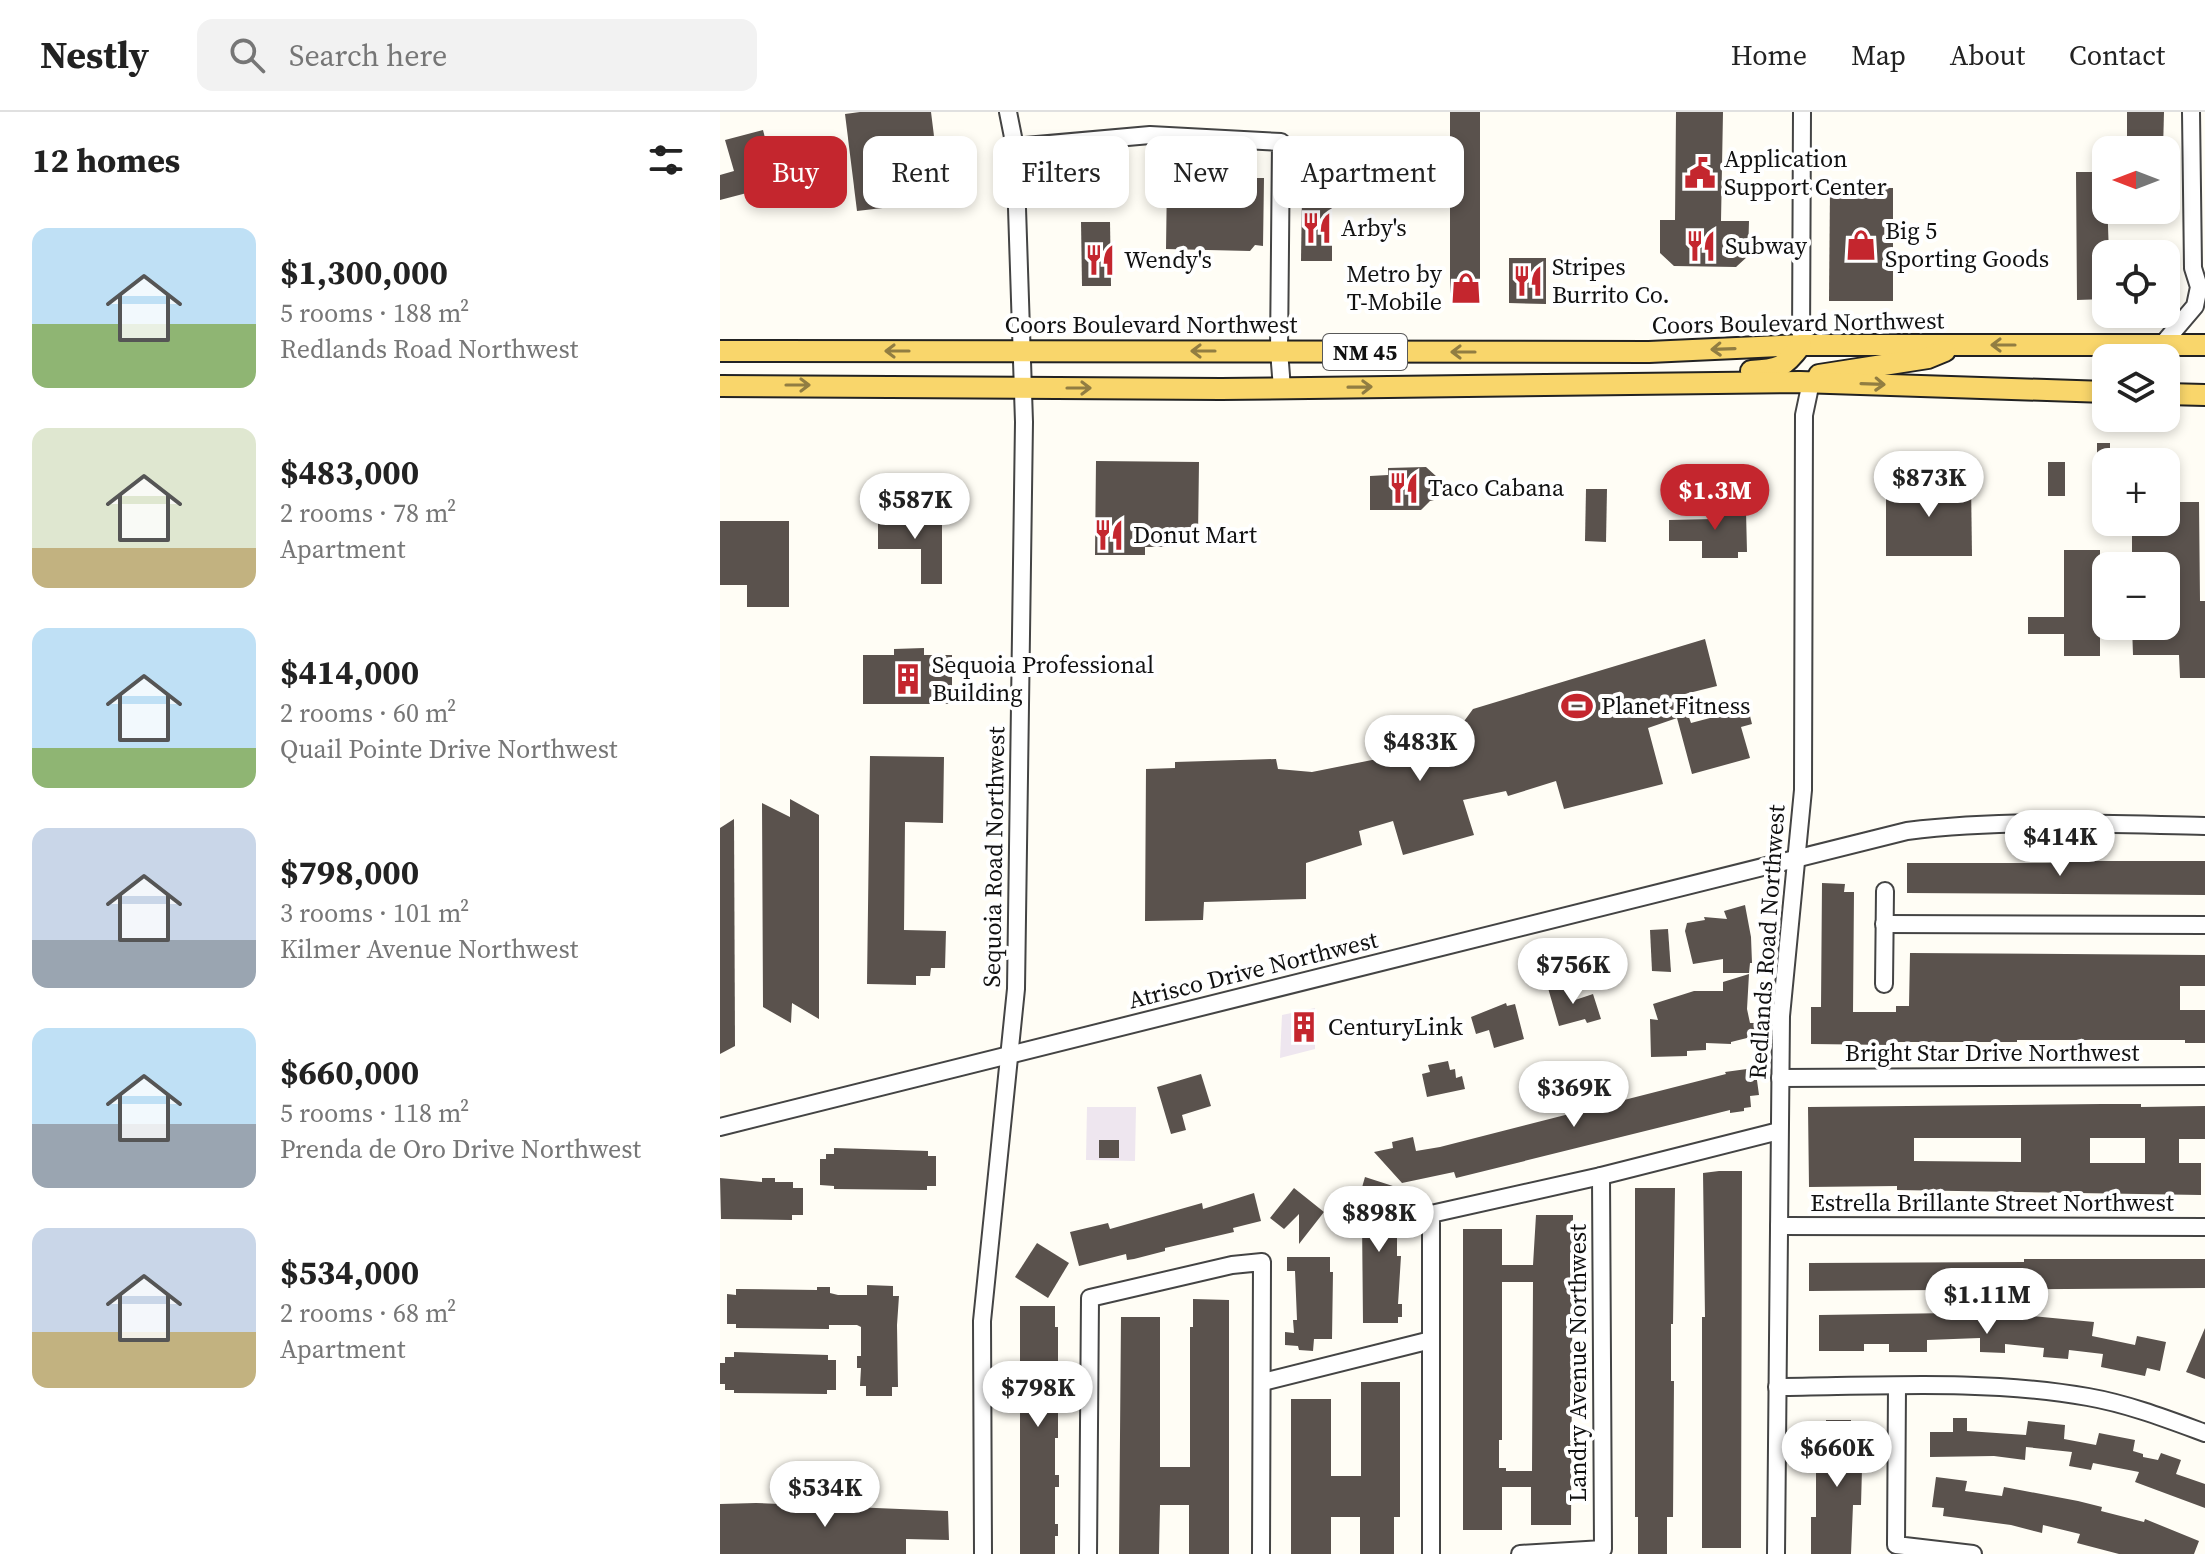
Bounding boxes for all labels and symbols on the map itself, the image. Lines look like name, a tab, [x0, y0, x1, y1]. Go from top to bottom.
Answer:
north arrow	[2092, 136, 2180, 224]
place label: Application Support Center	[1724, 142, 1887, 203]
public building icon: Application Support Center	[1683, 156, 1717, 190]
restaurant icon: Arby's	[1300, 211, 1334, 245]
place label: Arby's	[1341, 211, 1407, 244]
place label: Big 5 Sporting Goods	[1885, 214, 2049, 275]
shop icon: Big 5 Sporting Goods	[1844, 228, 1878, 262]
restaurant icon: Subway	[1684, 229, 1718, 263]
place label: Subway	[1725, 229, 1808, 262]
restaurant icon: Wendy's	[1083, 243, 1117, 277]
place label: Wendy's	[1124, 243, 1212, 276]
place label: Stripes Burrito Co.	[1552, 250, 1670, 311]
place label: Metro by T-Mobile	[1346, 257, 1443, 318]
restaurant icon: Stripes Burrito Co.	[1511, 264, 1545, 298]
shop icon: Metro by T-Mobile	[1449, 271, 1483, 305]
street label: Coors Boulevard Northwest	[1651, 303, 1945, 342]
street label: Coors Boulevard Northwest	[1005, 308, 1297, 341]
road number: NM 45	[1323, 334, 1407, 370]
one-way arrow	[1990, 337, 2017, 353]
one-way arrow	[1710, 341, 1737, 356]
one-way arrow	[884, 343, 911, 359]
one-way arrow	[1190, 343, 1217, 359]
one-way arrow	[1450, 344, 1477, 360]
one-way arrow	[784, 377, 811, 393]
one-way arrow	[1859, 377, 1886, 392]
one-way arrow	[1346, 379, 1373, 395]
one-way arrow	[1065, 380, 1092, 396]
pin: $873K	[1873, 451, 1985, 519]
pin: $1.3M	[1659, 464, 1771, 532]
restaurant icon: Taco Cabana	[1387, 471, 1421, 505]
place label: Taco Cabana	[1428, 471, 1565, 504]
pin: $587K	[859, 473, 971, 541]
restaurant icon: Donut Mart	[1092, 518, 1126, 552]
place label: Donut Mart	[1133, 518, 1257, 551]
place label: Sequoia Professional Building	[932, 648, 1154, 709]
building icon: Sequoia Professional Building	[891, 662, 925, 696]
sports icon: Planet Fitness	[1560, 689, 1594, 723]
place label: Planet Fitness	[1601, 689, 1751, 722]
pin: $483K	[1364, 715, 1476, 783]
street label: Sequoia Road Northwest	[975, 726, 1012, 988]
street label: Redlands Road Northwest	[1740, 803, 1793, 1080]
pin: $414K	[2004, 810, 2116, 878]
street label: Atrisco Drive Northwest	[1125, 923, 1381, 1016]
pin: $756K	[1517, 938, 1629, 1006]
building icon: CenturyLink	[1287, 1010, 1321, 1044]
place label: CenturyLink	[1328, 1010, 1464, 1043]
street label: Bright Star Drive Northwest	[1845, 1036, 2139, 1069]
pin: $369K	[1518, 1061, 1630, 1129]
pin: $898K	[1323, 1186, 1435, 1254]
street label: Estrella Brillante Street Northwest	[1810, 1186, 2174, 1219]
street label: Landry Avenue Northwest	[1561, 1224, 1594, 1502]
pin: $1.11M	[1922, 1268, 2052, 1336]
pin: $798K	[982, 1361, 1094, 1429]
pin: $660K	[1781, 1421, 1893, 1489]
pin: $534K	[769, 1461, 881, 1529]

